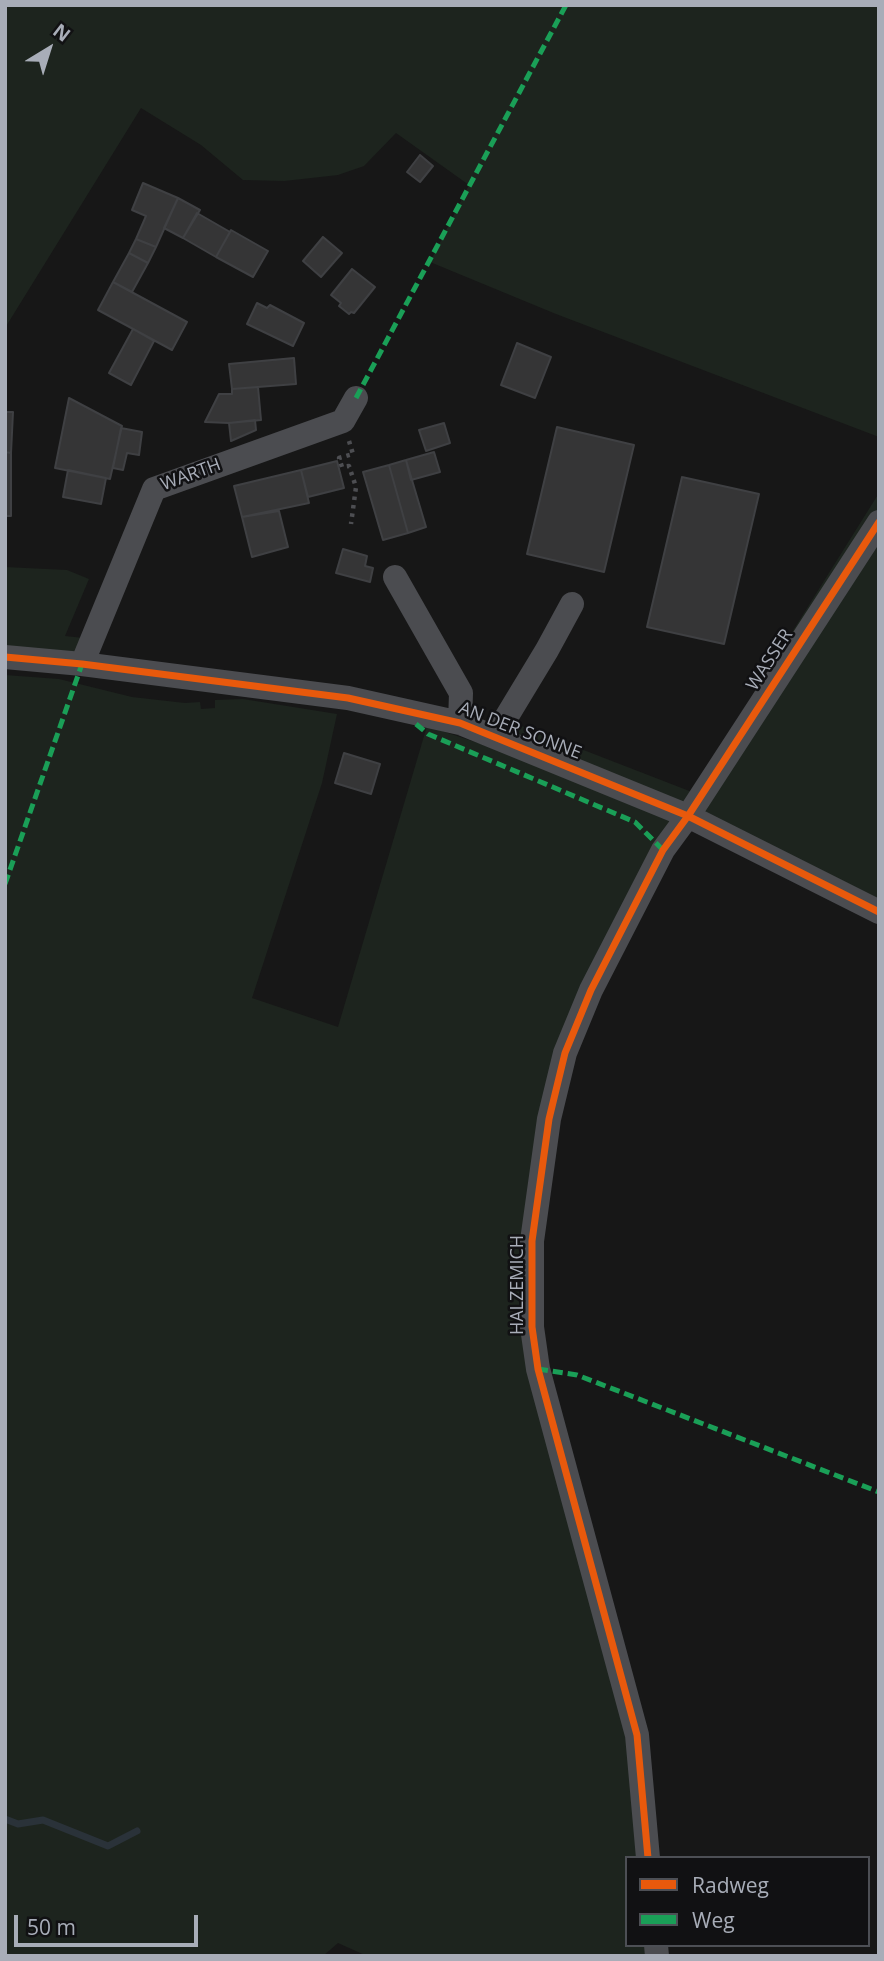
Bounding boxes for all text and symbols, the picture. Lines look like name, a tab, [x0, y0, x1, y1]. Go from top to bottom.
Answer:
north arrow	[14, 14, 84, 84]
text: N	[48, 17, 76, 47]
street label: WARTH	[158, 454, 224, 496]
street label: WASSER	[742, 625, 798, 695]
street label: AN DER SONNE	[456, 698, 584, 764]
street label: HALZEMICH	[507, 1235, 529, 1335]
legend	[625, 1856, 870, 1947]
text: Radweg	[692, 1871, 769, 1899]
scale bar	[18, 1902, 201, 1946]
text: Weg	[692, 1906, 735, 1934]
text: 50 m	[27, 1913, 76, 1941]

